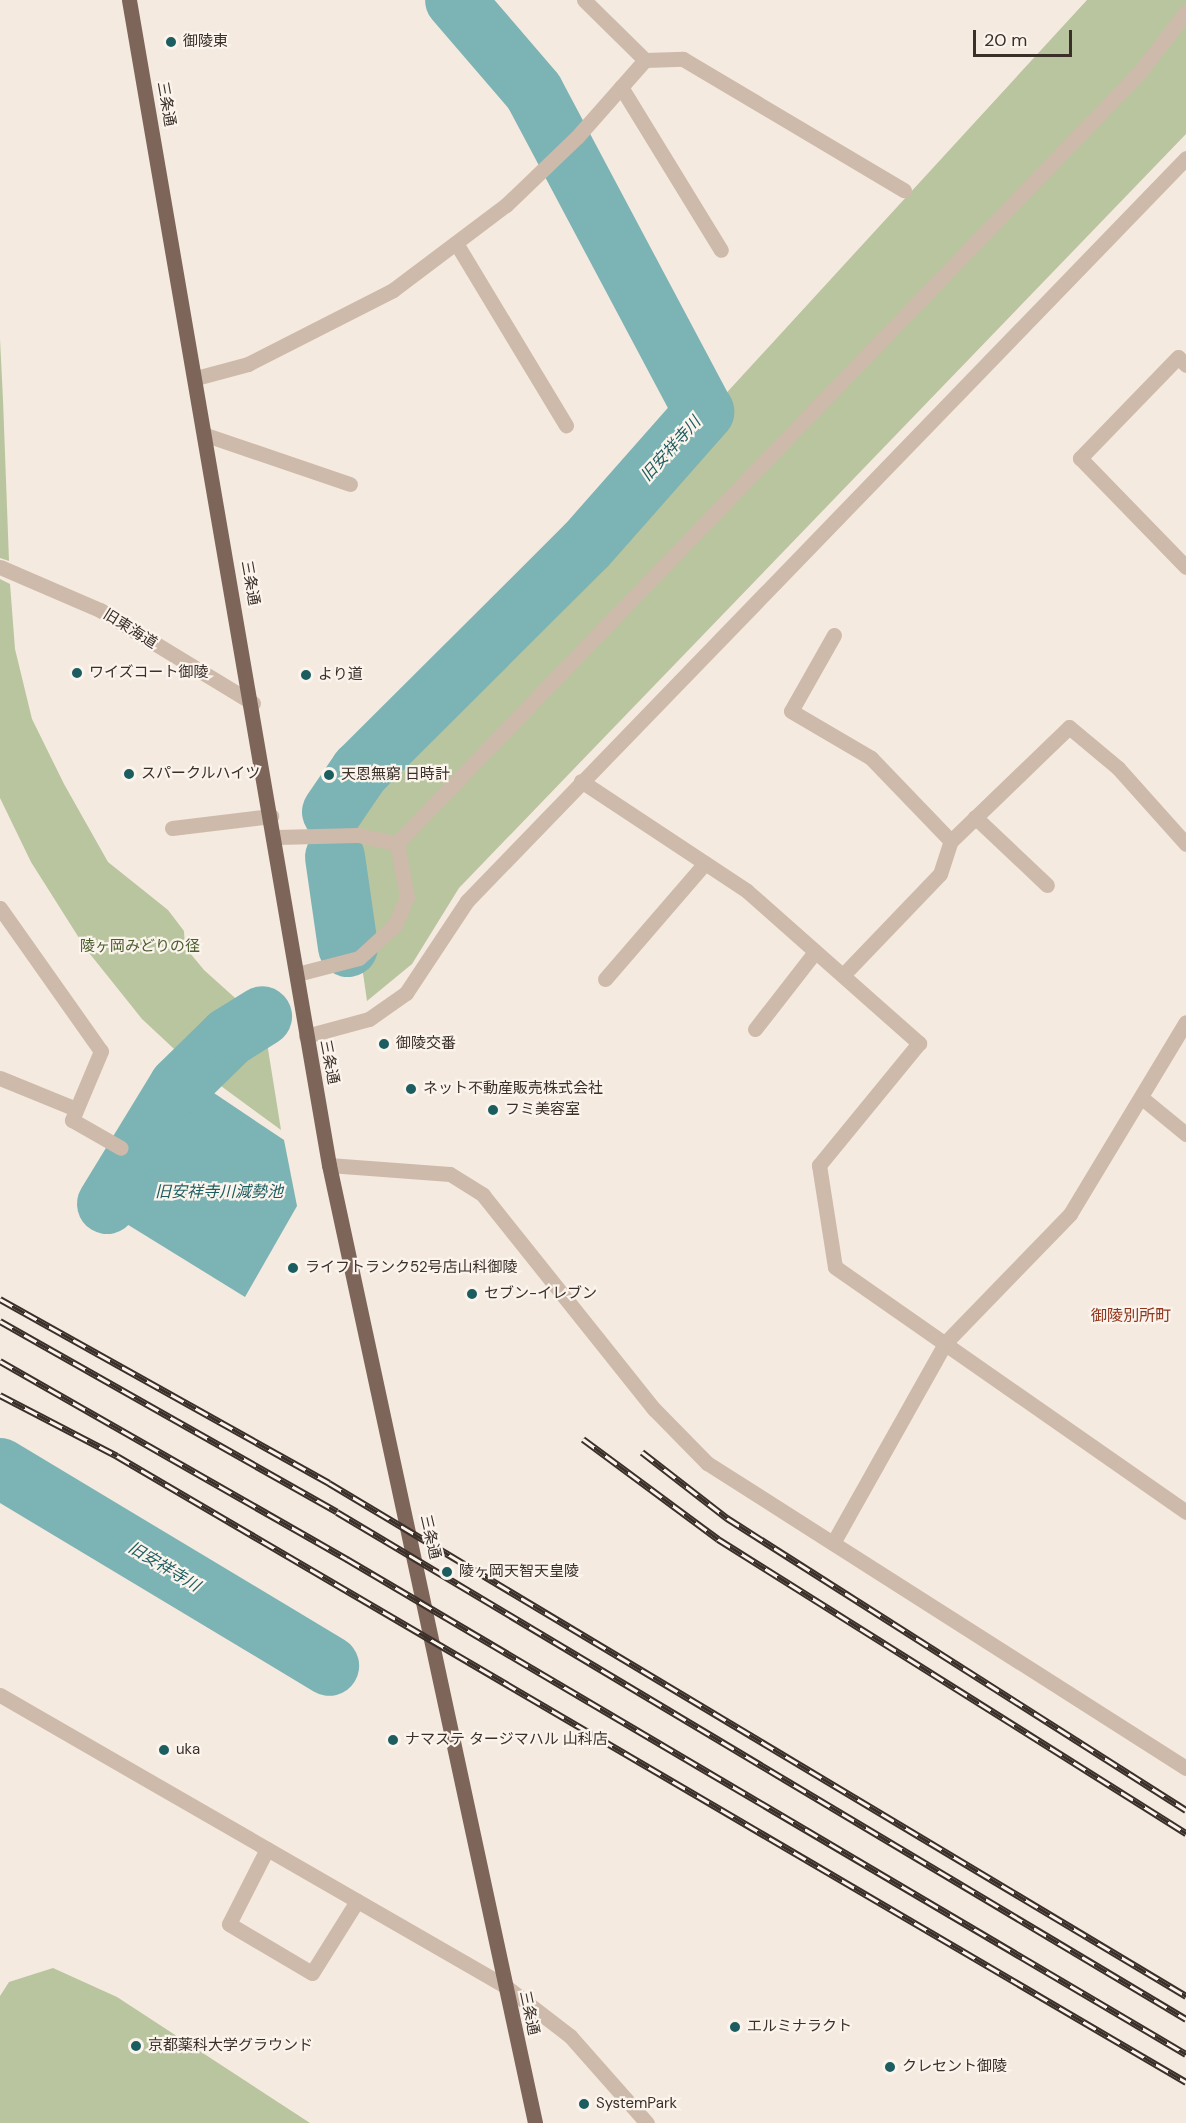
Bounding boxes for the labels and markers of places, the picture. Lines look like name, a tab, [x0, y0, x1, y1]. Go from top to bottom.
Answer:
place label: 御陵東	[183, 33, 228, 51]
marker: 御陵東	[164, 35, 178, 49]
place label: ワイズコート御陵	[89, 664, 209, 682]
marker: ワイズコート御陵	[70, 666, 84, 680]
place label: より道	[318, 666, 363, 684]
marker: より道	[299, 668, 313, 682]
place label: スパークルハイツ	[141, 765, 261, 783]
place label: 天恩無窮 日時計	[341, 766, 450, 784]
marker: スパークルハイツ	[122, 767, 136, 781]
marker: 天恩無窮 日時計	[322, 768, 336, 782]
place label: 御陵交番	[396, 1035, 456, 1053]
marker: 御陵交番	[377, 1037, 391, 1051]
place label: ネット不動産販売株式会社	[423, 1080, 603, 1098]
marker: ネット不動産販売株式会社	[404, 1082, 418, 1096]
place label: フミ美容室	[505, 1101, 580, 1119]
marker: フミ美容室	[486, 1103, 500, 1117]
place label: ライフトランク52号店山科御陵	[305, 1259, 518, 1277]
marker: ライフトランク52号店山科御陵	[286, 1261, 300, 1275]
place label: セブン-イレブン	[484, 1285, 597, 1303]
marker: セブン-イレブン	[465, 1287, 479, 1301]
place label: 陵ヶ岡天智天皇陵	[459, 1563, 579, 1581]
marker: 陵ヶ岡天智天皇陵	[440, 1565, 454, 1579]
place label: ナマステ タージマハル 山科店	[405, 1731, 608, 1749]
marker: ナマステ タージマハル 山科店	[386, 1733, 400, 1747]
place label: uka	[176, 1741, 200, 1759]
marker: uka	[157, 1743, 171, 1757]
place label: エルミナラクト	[747, 2018, 852, 2036]
marker: エルミナラクト	[728, 2020, 742, 2034]
place label: 京都薬科大学グラウンド	[148, 2037, 313, 2055]
marker: 京都薬科大学グラウンド	[129, 2039, 143, 2053]
place label: クレセント御陵	[902, 2058, 1007, 2076]
marker: クレセント御陵	[883, 2060, 897, 2074]
place label: SystemPark	[596, 2095, 677, 2113]
marker: SystemPark	[577, 2097, 591, 2111]

